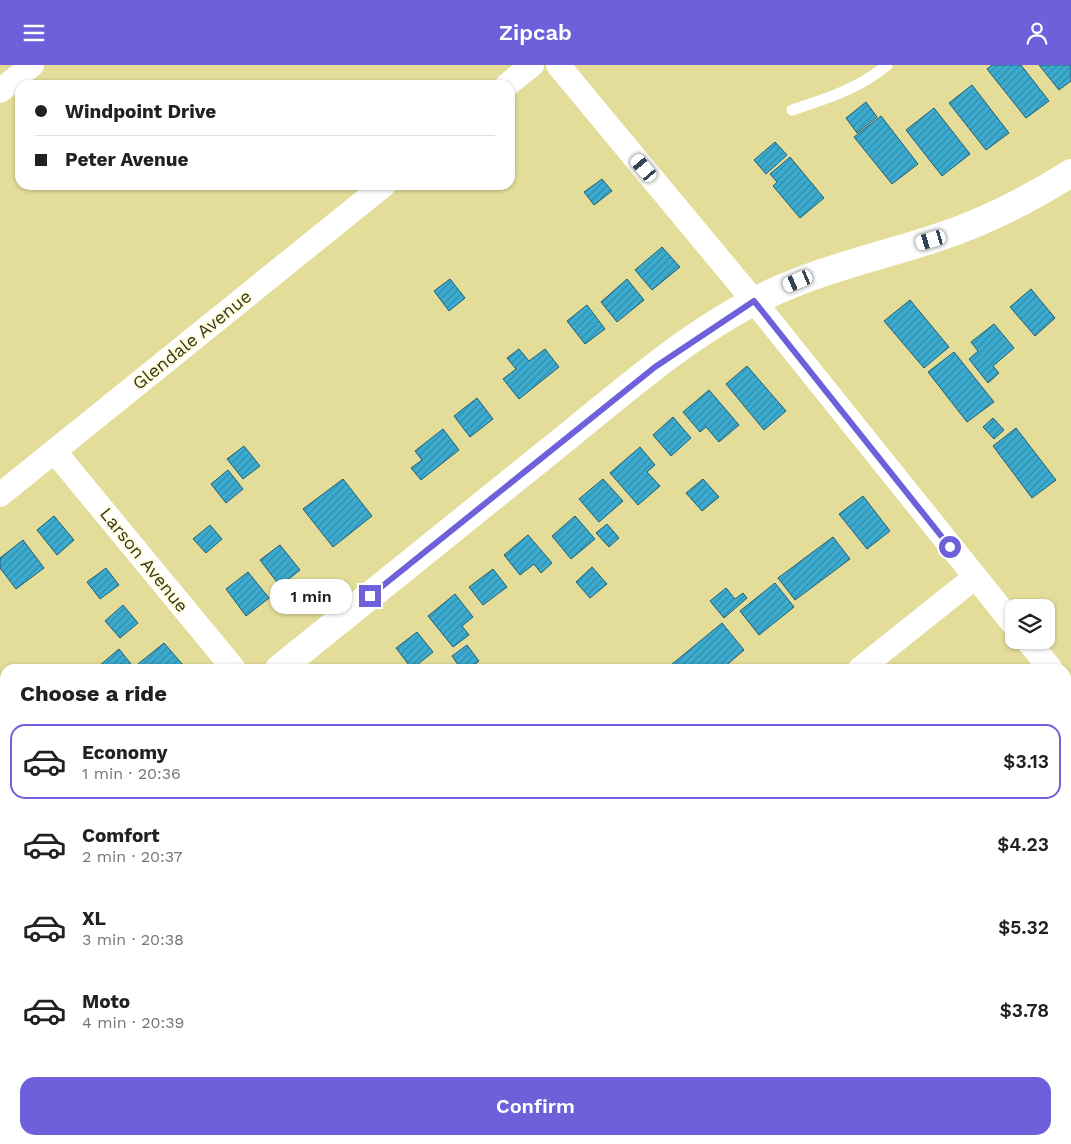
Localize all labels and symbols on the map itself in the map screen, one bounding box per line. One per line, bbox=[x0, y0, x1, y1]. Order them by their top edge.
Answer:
car bbox=[628, 152, 659, 184]
car bbox=[914, 229, 947, 251]
car bbox=[781, 268, 814, 294]
street label: Glendale Avenue bbox=[128, 285, 255, 394]
street label: Larson Avenue bbox=[96, 503, 193, 616]
route start bbox=[939, 536, 961, 558]
callout: 1 min bbox=[270, 579, 352, 613]
route end bbox=[359, 585, 381, 607]

